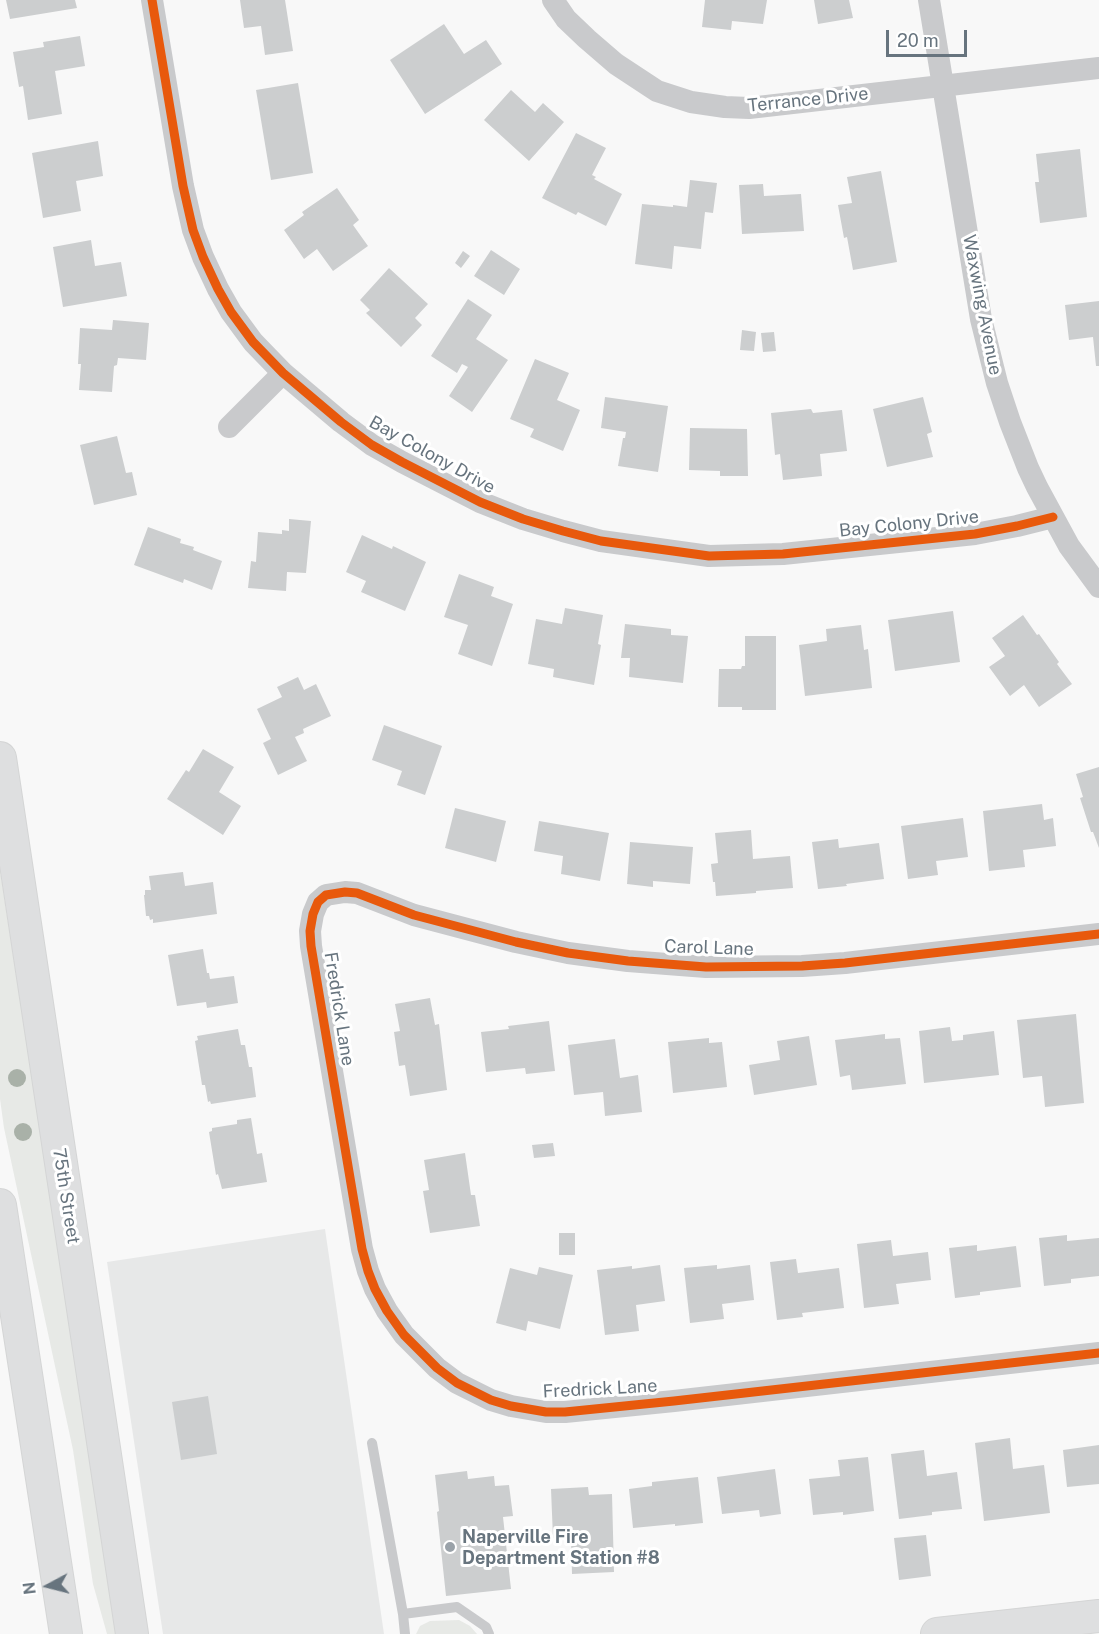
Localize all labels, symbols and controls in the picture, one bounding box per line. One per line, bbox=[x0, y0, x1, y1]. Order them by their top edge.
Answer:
scale bar bbox=[889, 18, 970, 56]
text: 20 m bbox=[897, 30, 939, 51]
street label: Terrance Drive bbox=[747, 83, 869, 117]
street label: Waxwing Avenue bbox=[958, 233, 1006, 377]
street label: Bay Colony Drive bbox=[365, 411, 499, 499]
street label: Bay Colony Drive bbox=[838, 506, 980, 542]
street label: Carol Lane bbox=[664, 936, 754, 960]
street label: Fredrick Lane bbox=[319, 951, 359, 1067]
street label: 75th Street bbox=[48, 1147, 84, 1245]
street label: Fredrick Lane bbox=[542, 1375, 658, 1403]
place label: Naperville Fire Department Station #8 bbox=[462, 1526, 660, 1568]
marker: Naperville Fire Department Station #8 bbox=[443, 1540, 457, 1554]
north arrow bbox=[18, 1556, 78, 1616]
text: N bbox=[19, 1581, 40, 1596]

